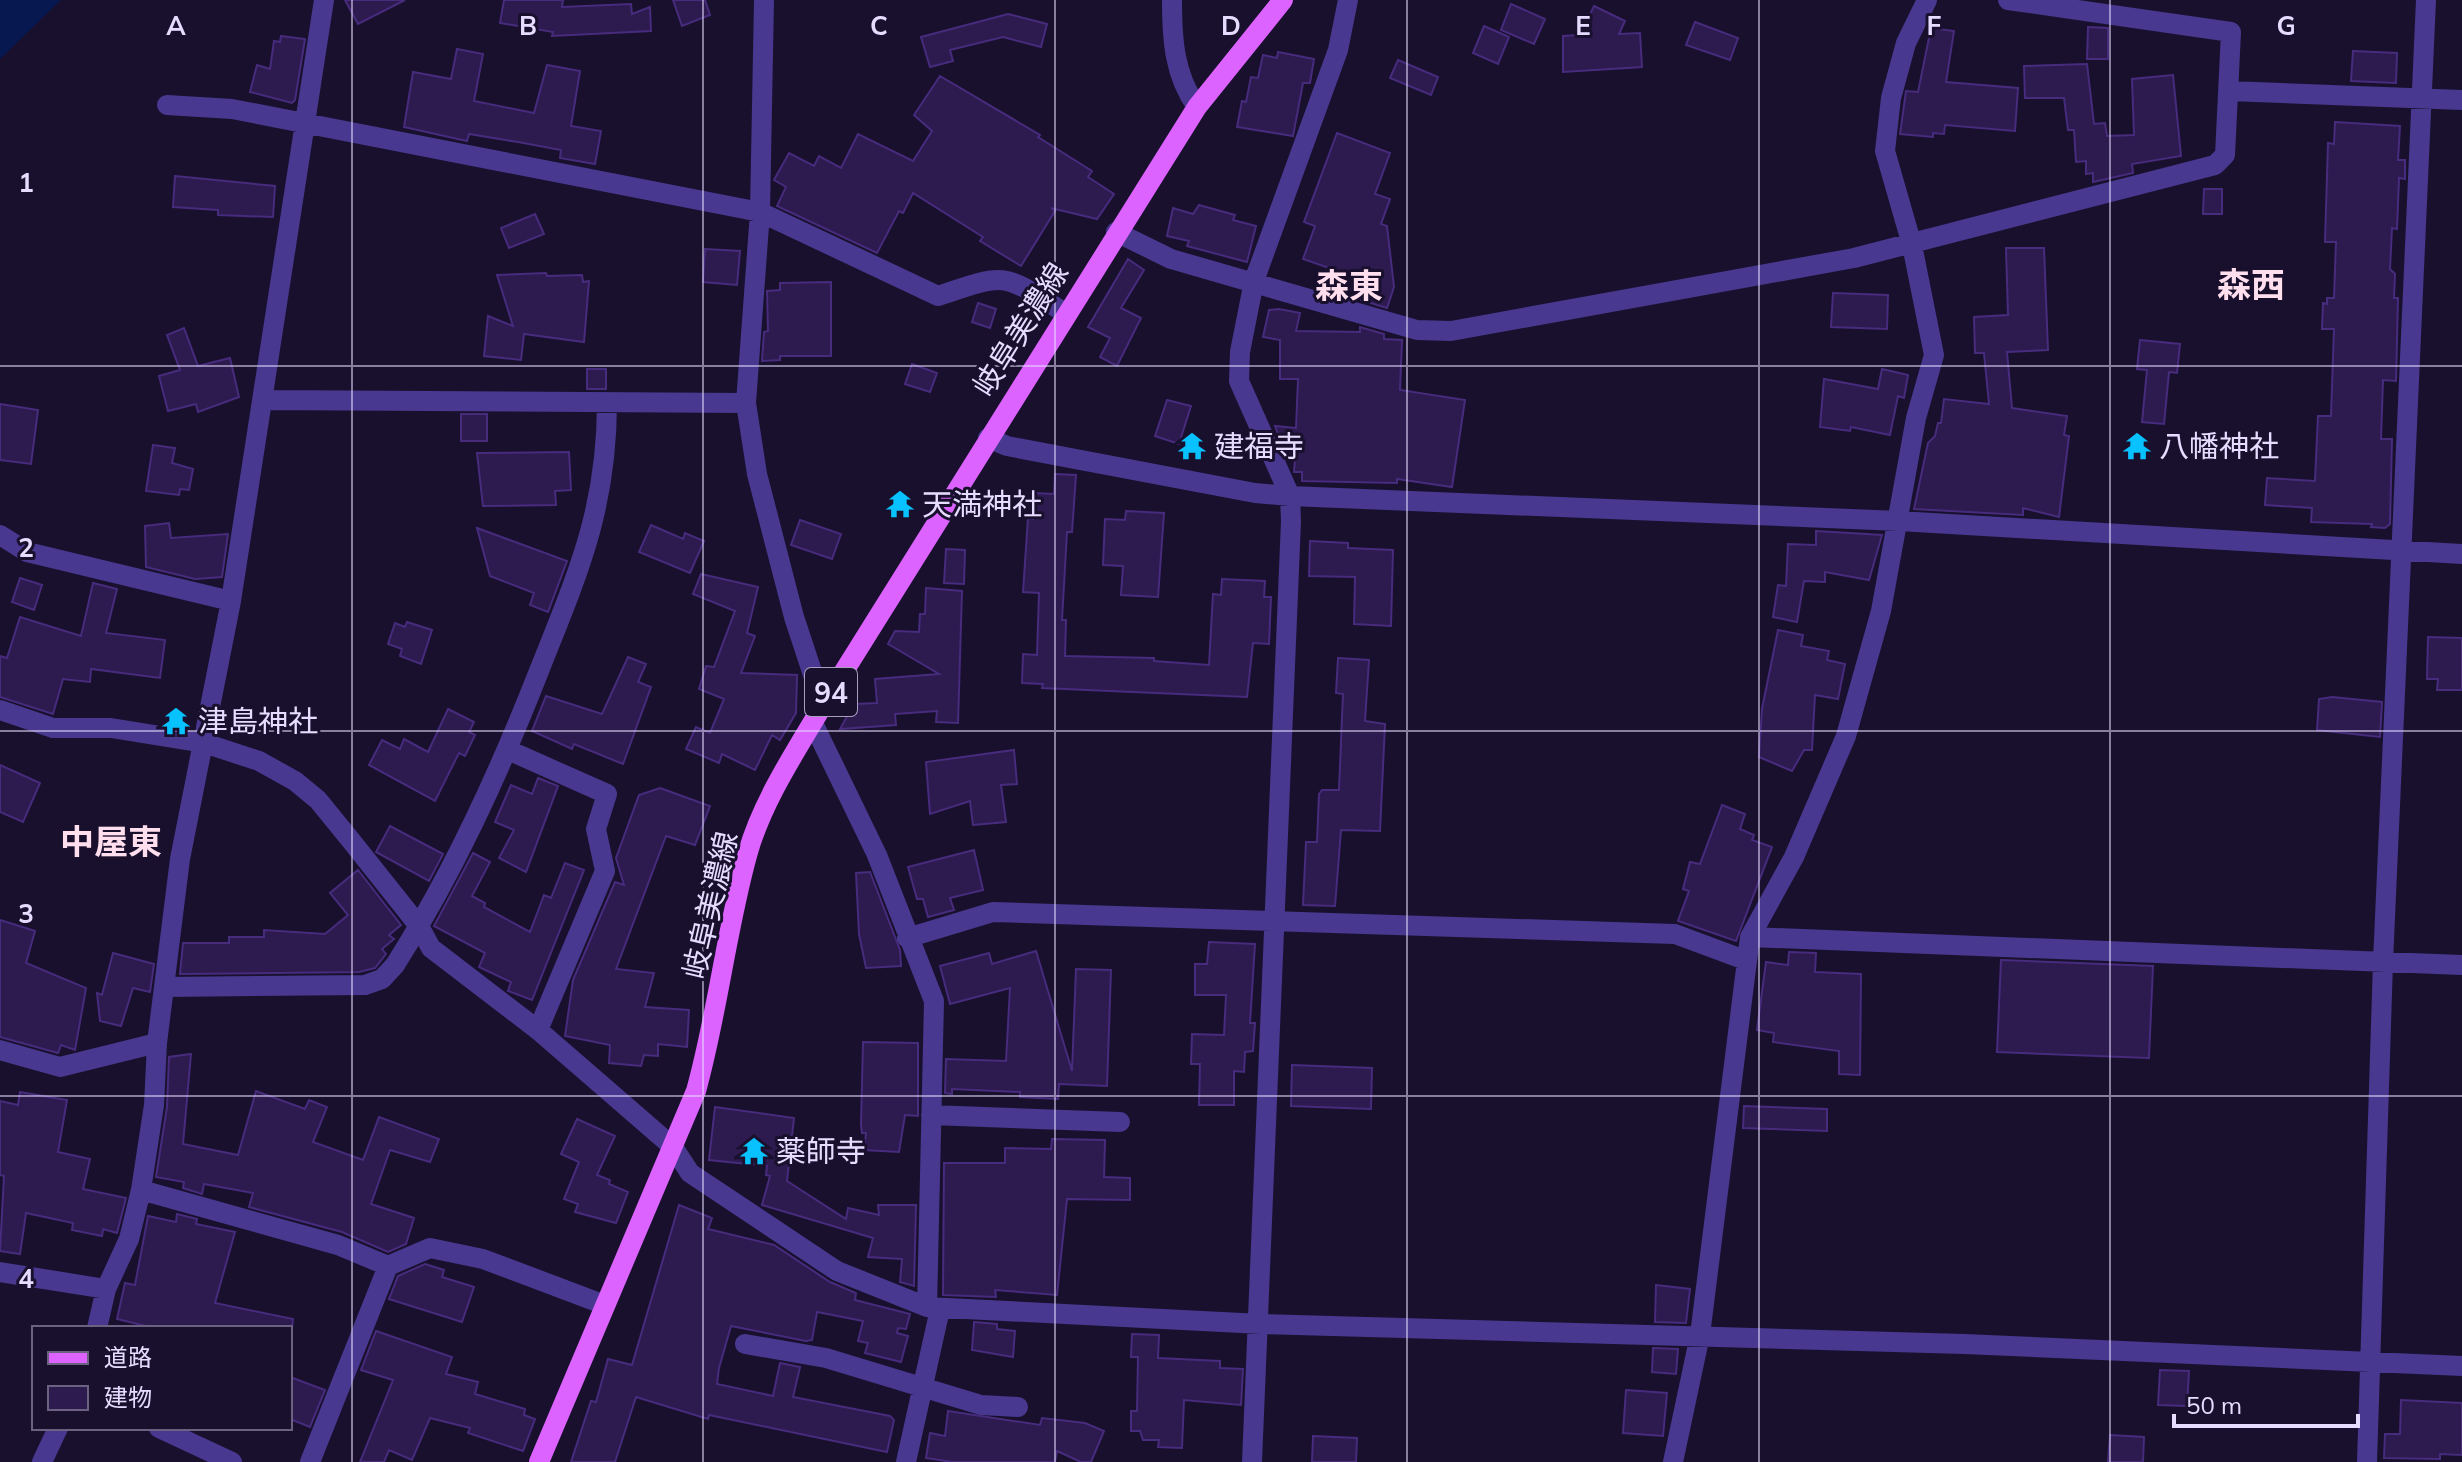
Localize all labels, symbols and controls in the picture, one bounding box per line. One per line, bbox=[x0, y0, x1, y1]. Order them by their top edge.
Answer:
text: A bbox=[166, 9, 186, 42]
text: B bbox=[519, 9, 537, 42]
text: C bbox=[870, 9, 888, 42]
text: D bbox=[1221, 9, 1241, 42]
text: E bbox=[1575, 9, 1591, 42]
text: F bbox=[1927, 9, 1942, 42]
text: G bbox=[2276, 9, 2296, 42]
text: 1 bbox=[18, 166, 34, 199]
street label: 岐阜美濃線 bbox=[964, 255, 1076, 403]
district label: 森西 bbox=[2217, 263, 2285, 306]
district label: 森東 bbox=[1315, 264, 1383, 307]
place label: 建福寺 bbox=[1214, 427, 1304, 465]
place label: 八幡神社 bbox=[2159, 427, 2279, 465]
temple icon: 建福寺 bbox=[1177, 431, 1207, 461]
temple icon: 八幡神社 bbox=[2122, 431, 2152, 461]
place label: 天満神社 bbox=[922, 485, 1042, 523]
temple icon: 天満神社 bbox=[885, 489, 915, 519]
text: 2 bbox=[18, 531, 34, 564]
road number: 94 bbox=[805, 668, 857, 716]
place label: 津島神社 bbox=[198, 702, 318, 740]
temple icon: 津島神社 bbox=[161, 706, 191, 736]
district label: 中屋東 bbox=[60, 820, 162, 863]
street label: 岐阜美濃線 bbox=[675, 828, 745, 982]
text: 3 bbox=[18, 897, 34, 930]
place label: 薬師寺 bbox=[776, 1132, 866, 1170]
temple icon: 薬師寺 bbox=[739, 1136, 769, 1166]
text: 4 bbox=[18, 1262, 34, 1295]
legend bbox=[32, 1326, 292, 1430]
text: 道路 bbox=[104, 1342, 152, 1372]
scale bar bbox=[2174, 1378, 2358, 1428]
text: 建物 bbox=[104, 1382, 152, 1412]
text: 50 m bbox=[2186, 1390, 2242, 1420]

